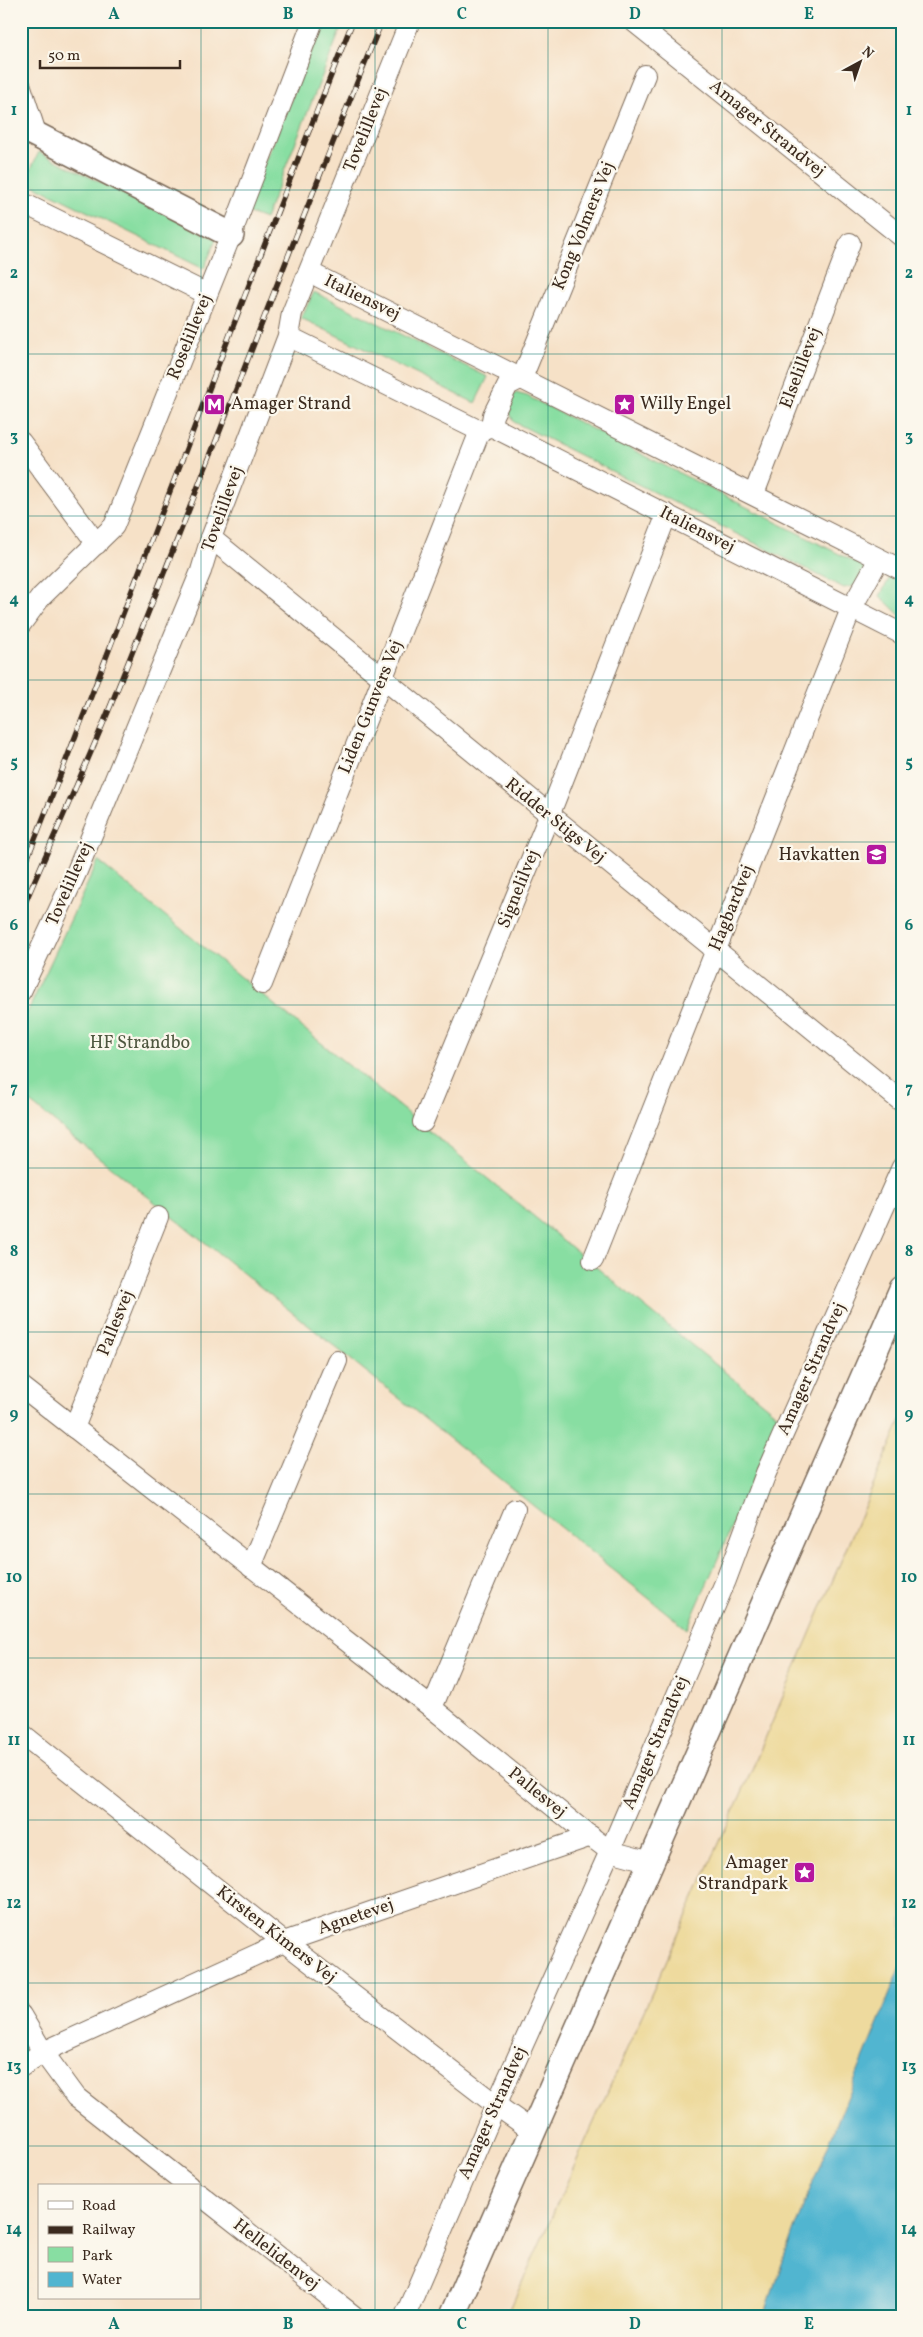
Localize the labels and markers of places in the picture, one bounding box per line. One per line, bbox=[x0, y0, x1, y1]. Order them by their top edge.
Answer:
metro station icon: Amager Strand bbox=[203, 392, 227, 416]
place label: Amager Strand bbox=[231, 392, 351, 417]
place icon: Willy Engel bbox=[612, 392, 636, 416]
place label: Willy Engel bbox=[640, 392, 731, 417]
place label: Havkatten bbox=[778, 843, 860, 868]
school or university icon: Havkatten bbox=[864, 843, 888, 867]
place label: Amager Strandpark bbox=[698, 1851, 788, 1897]
place icon: Amager Strandpark bbox=[792, 1861, 816, 1885]

